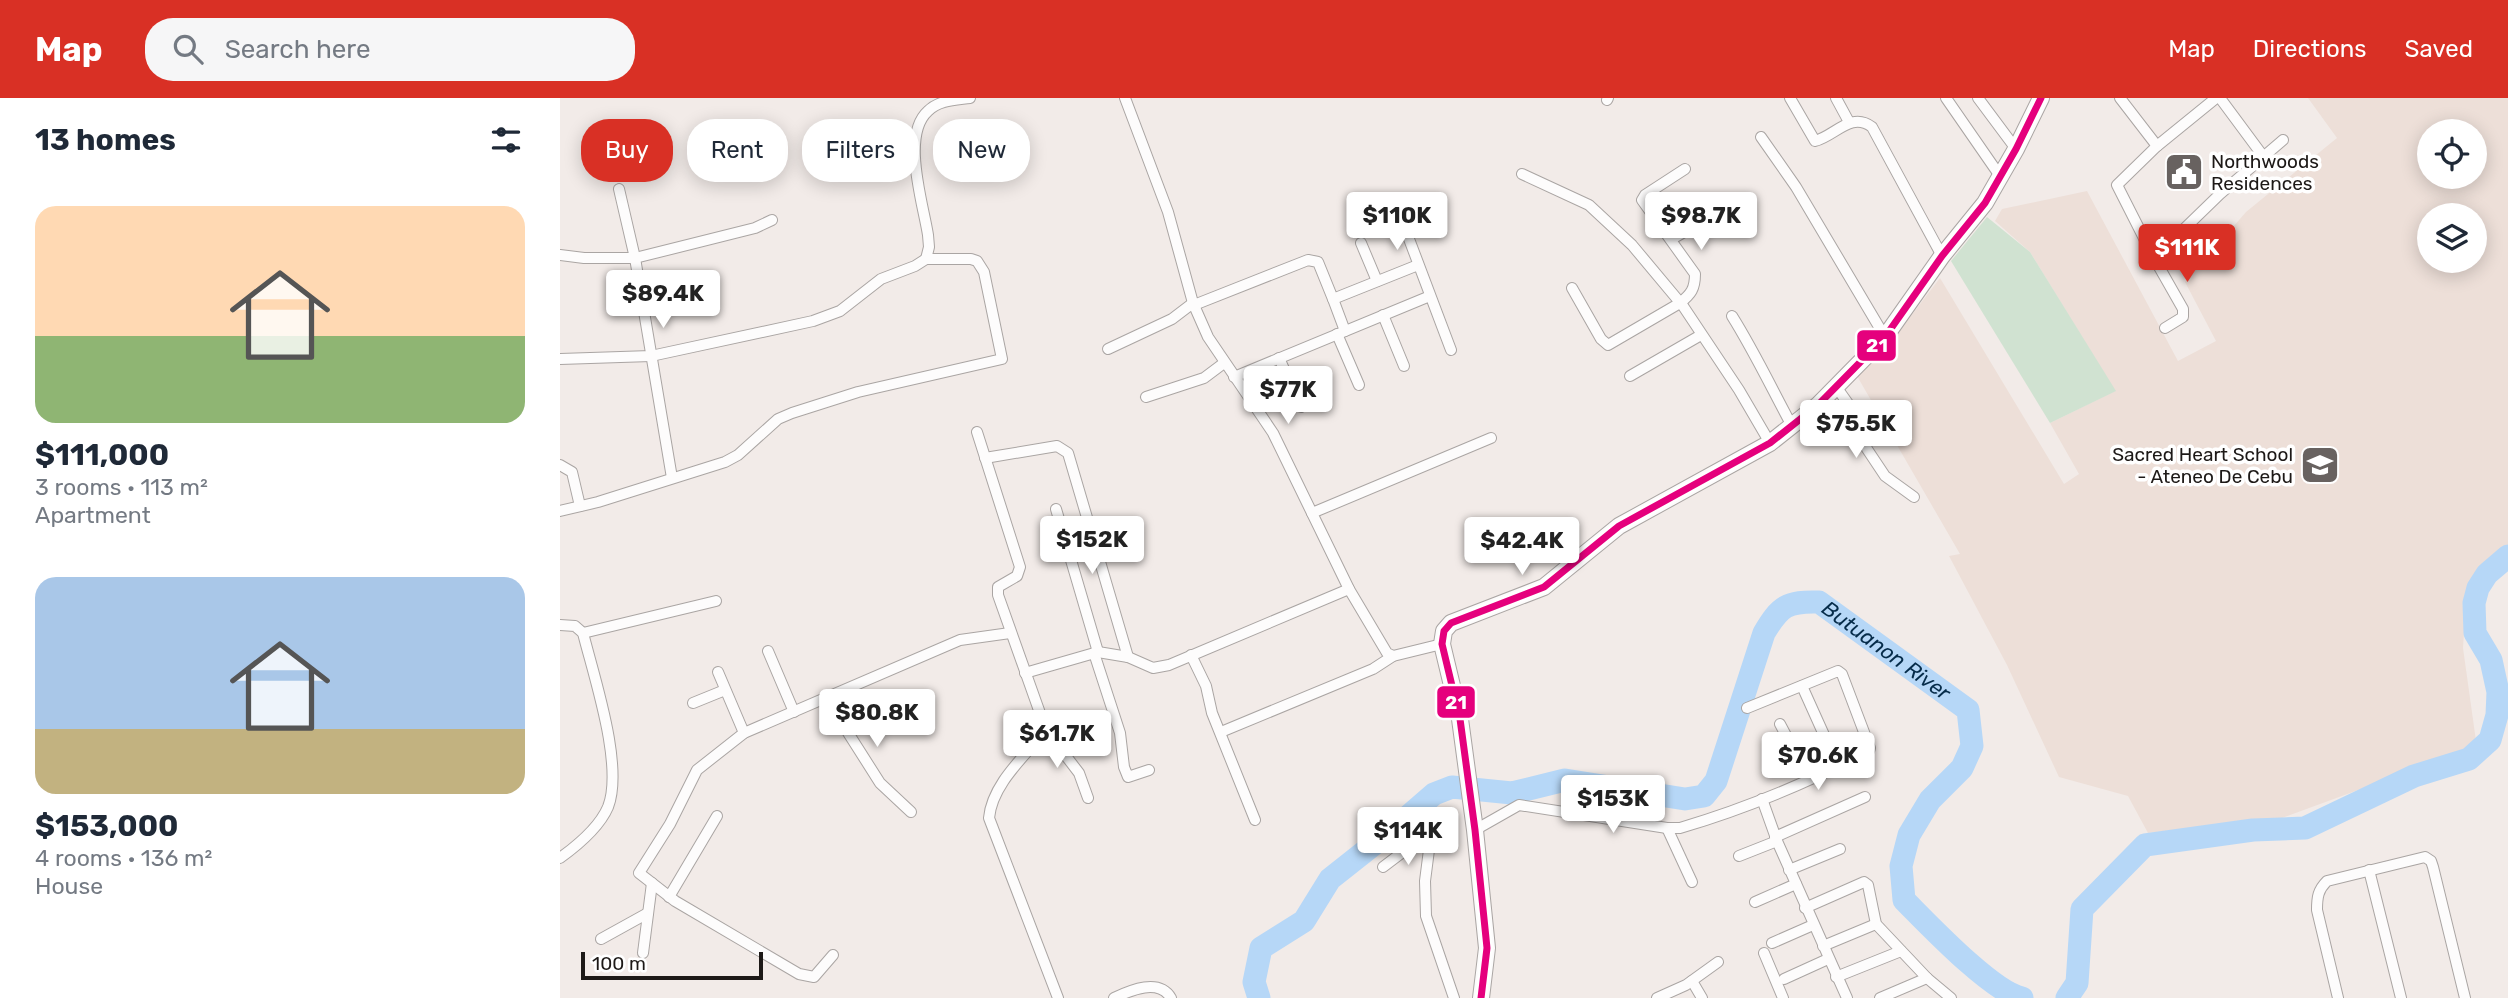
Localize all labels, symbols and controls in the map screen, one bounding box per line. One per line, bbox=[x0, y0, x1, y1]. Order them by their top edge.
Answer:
search box bbox=[145, 18, 635, 81]
text: Map bbox=[35, 30, 103, 69]
icon: search bbox=[169, 30, 207, 68]
text: Search here bbox=[225, 34, 370, 65]
text: Map bbox=[2168, 35, 2215, 63]
text: Directions bbox=[2253, 35, 2366, 63]
text: Saved bbox=[2404, 35, 2473, 63]
chip: Buy bbox=[581, 119, 673, 182]
chip: Rent bbox=[687, 119, 788, 182]
chip: Filters bbox=[802, 119, 919, 182]
chip: New bbox=[933, 119, 1030, 182]
map controls bbox=[2417, 119, 2487, 273]
button: locate bbox=[2417, 119, 2487, 189]
icon: filters bbox=[487, 121, 525, 159]
text: 13 homes bbox=[35, 122, 176, 158]
place label: Northwoods Residences bbox=[2211, 150, 2319, 195]
public building icon: Northwoods Residences bbox=[2163, 151, 2205, 193]
pin: $110K bbox=[1348, 192, 1446, 252]
pin: $98.7K bbox=[1644, 192, 1758, 252]
text: $110K bbox=[1362, 201, 1432, 229]
text: $98.7K bbox=[1661, 201, 1741, 229]
button: layers bbox=[2417, 203, 2487, 273]
pin: $111K bbox=[2138, 225, 2236, 284]
text: $111K bbox=[2155, 233, 2219, 261]
icon: home bbox=[217, 252, 343, 378]
pin: $89.4K bbox=[606, 271, 720, 330]
text: $89.4K bbox=[622, 279, 704, 307]
line badge: 21 bbox=[1856, 329, 1897, 362]
text: 21 bbox=[1866, 334, 1888, 357]
pin: $77K bbox=[1247, 366, 1329, 426]
text: $77K bbox=[1260, 375, 1316, 403]
pin: $75.5K bbox=[1799, 400, 1913, 460]
text: $75.5K bbox=[1816, 409, 1896, 437]
text: $111,000 bbox=[35, 437, 169, 473]
place label: Sacred Heart School - Ateneo De Cebu bbox=[2112, 443, 2293, 488]
school or university icon: Sacred Heart School - Ateneo De Cebu bbox=[2299, 444, 2341, 486]
text: 3 rooms · 113 m² bbox=[35, 473, 208, 501]
text: Apartment bbox=[35, 501, 151, 529]
pin: $152K bbox=[1043, 517, 1141, 576]
pin: $42.4K bbox=[1465, 518, 1579, 577]
text: $152K bbox=[1056, 525, 1128, 553]
text: $42.4K bbox=[1480, 526, 1564, 554]
water label: Butuanon River bbox=[1817, 595, 1956, 706]
icon: home bbox=[217, 623, 343, 749]
line badge: 21 bbox=[1436, 685, 1476, 719]
pin: $80.8K bbox=[820, 690, 934, 749]
text: 21 bbox=[1445, 691, 1467, 714]
text: $80.8K bbox=[835, 698, 919, 726]
pin: $61.7K bbox=[1000, 710, 1114, 770]
text: $61.7K bbox=[1019, 719, 1095, 747]
pin: $70.6K bbox=[1761, 732, 1875, 792]
text: $70.6K bbox=[1778, 741, 1858, 769]
pin: $153K bbox=[1564, 776, 1662, 835]
text: $153K bbox=[1577, 784, 1649, 812]
text: $153,000 bbox=[35, 808, 178, 844]
pin: $114K bbox=[1359, 808, 1457, 867]
text: $114K bbox=[1373, 816, 1443, 844]
text: 4 rooms · 136 m² bbox=[35, 844, 212, 872]
text: House bbox=[35, 872, 103, 900]
scale bar bbox=[581, 949, 763, 981]
text: 100 m bbox=[592, 952, 646, 975]

